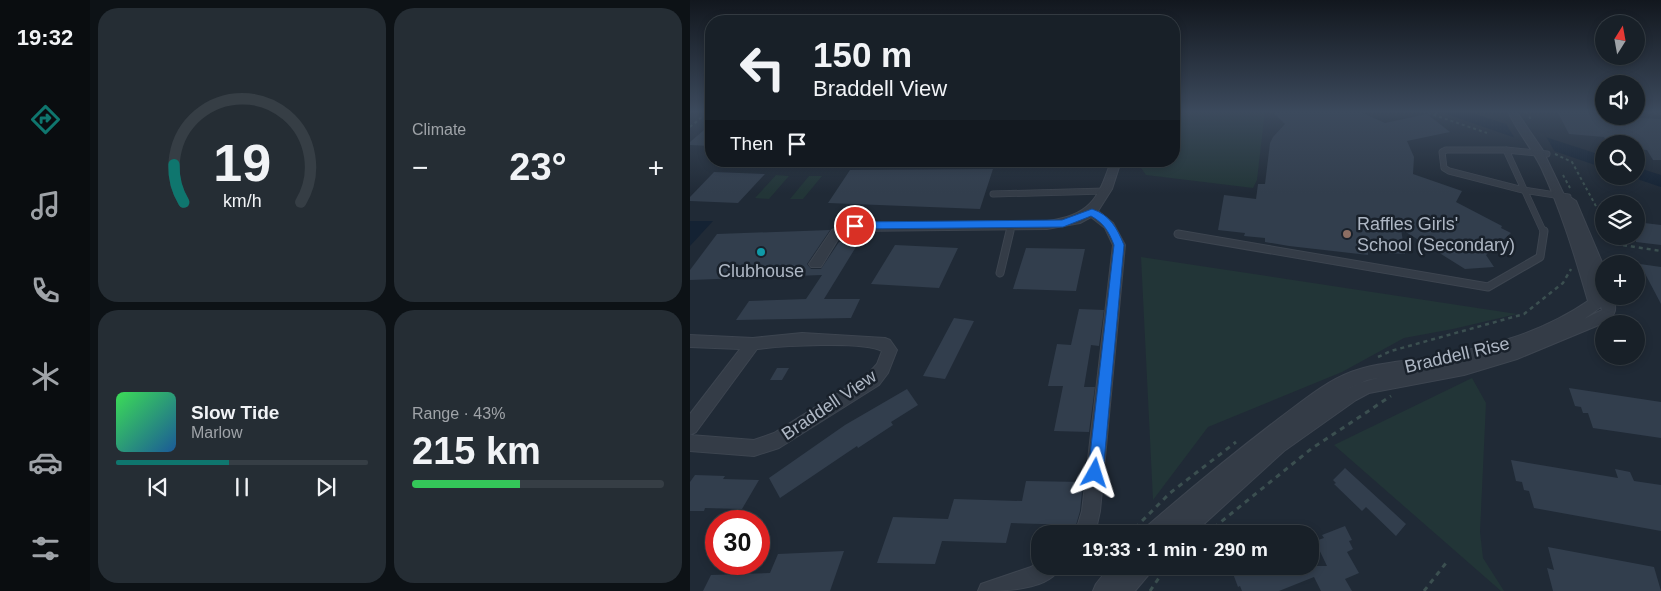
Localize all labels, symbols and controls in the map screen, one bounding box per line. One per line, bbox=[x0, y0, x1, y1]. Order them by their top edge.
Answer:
north arrow bbox=[1595, 15, 1645, 65]
map controls bbox=[1595, 15, 1645, 365]
text: 19:32 bbox=[17, 25, 73, 50]
icon: left bbox=[730, 35, 795, 100]
text: 150 m bbox=[813, 35, 912, 74]
button: sound bbox=[1595, 75, 1645, 125]
text: Braddell View bbox=[813, 76, 947, 101]
icon: directions bbox=[28, 102, 63, 137]
text: Climate bbox=[412, 121, 466, 138]
icon: arrive bbox=[783, 130, 811, 158]
text: Then bbox=[730, 133, 773, 154]
text: 19 bbox=[213, 134, 271, 192]
button: search bbox=[1595, 135, 1645, 185]
text: 23° bbox=[509, 146, 567, 188]
text: − bbox=[412, 152, 428, 183]
text: + bbox=[648, 152, 664, 183]
icon: music bbox=[28, 188, 63, 223]
text: km/h bbox=[223, 191, 261, 211]
button: layers bbox=[1595, 195, 1645, 245]
pin bbox=[834, 205, 876, 247]
icon: arrive bbox=[841, 212, 869, 240]
place label: Raffles Girls' School (Secondary) bbox=[1357, 214, 1515, 255]
marker: Raffles Girls' School (Secondary) bbox=[1341, 228, 1353, 240]
marker: Clubhouse bbox=[755, 246, 767, 258]
button: + bbox=[1595, 255, 1645, 305]
place label: Clubhouse bbox=[718, 261, 804, 281]
icon: phone bbox=[28, 273, 63, 308]
button: − bbox=[1595, 315, 1645, 365]
street label: Braddell Rise bbox=[1403, 333, 1511, 377]
icon: climate bbox=[28, 359, 63, 394]
street label: Braddell View bbox=[778, 365, 881, 444]
text: Slow Tide bbox=[191, 402, 279, 423]
text: Range · 43% bbox=[412, 405, 505, 422]
text: Marlow bbox=[191, 424, 243, 441]
text: 215 km bbox=[412, 430, 541, 472]
icon: car bbox=[28, 445, 63, 480]
position arrow bbox=[1068, 446, 1120, 498]
icon: previous bbox=[144, 473, 172, 501]
icon: pause bbox=[228, 473, 256, 501]
icon: next bbox=[312, 473, 340, 501]
speed limit sign: 30 bbox=[705, 510, 770, 575]
icon: filters bbox=[28, 531, 63, 566]
text: 19:33 · 1 min · 290 m bbox=[1082, 539, 1268, 560]

